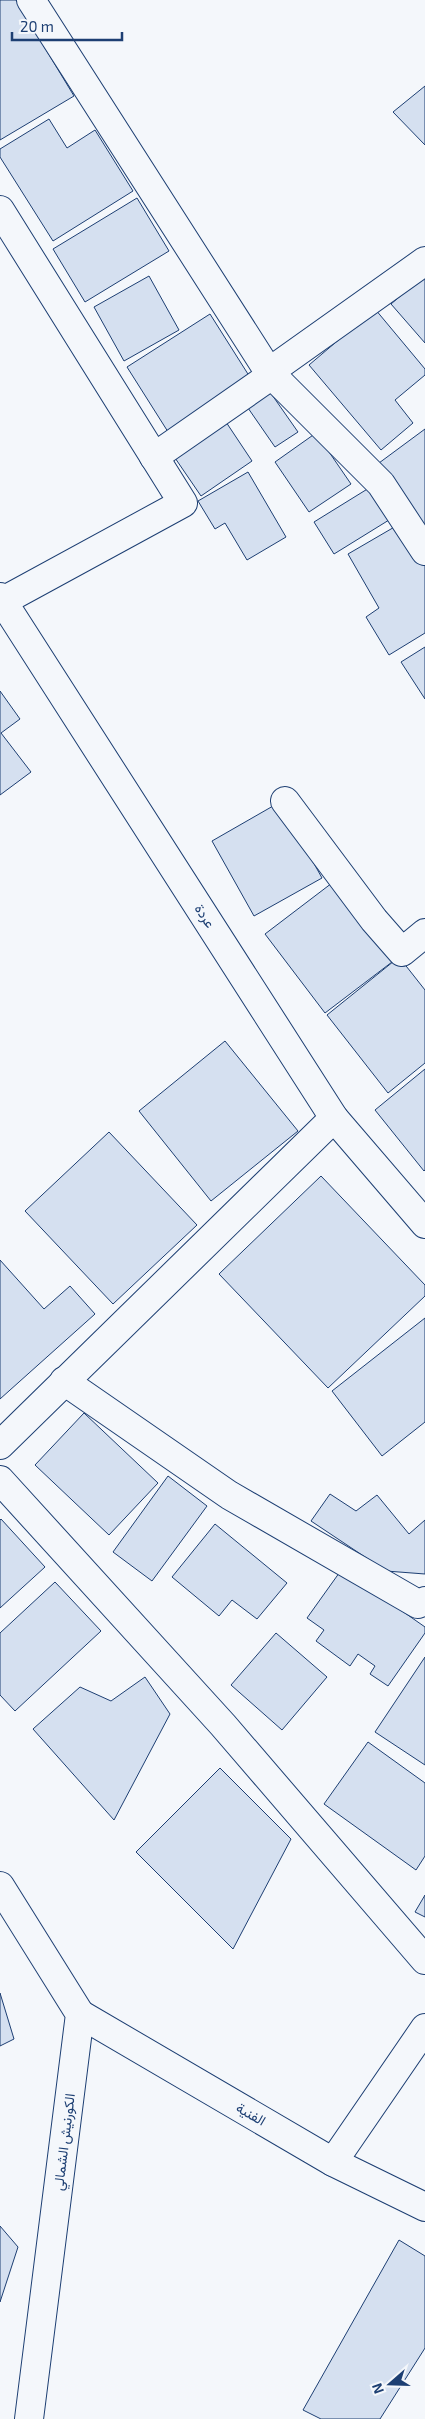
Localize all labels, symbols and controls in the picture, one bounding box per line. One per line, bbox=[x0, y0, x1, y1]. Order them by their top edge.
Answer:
scale bar bbox=[12, 10, 122, 42]
text: 20 m bbox=[20, 17, 54, 35]
street label: عردة bbox=[191, 901, 219, 931]
street label: الكورنيش الشمالي bbox=[49, 2092, 82, 2192]
street label: الفنية bbox=[233, 2098, 269, 2129]
north arrow bbox=[365, 2359, 415, 2409]
text: N bbox=[368, 2381, 387, 2396]

